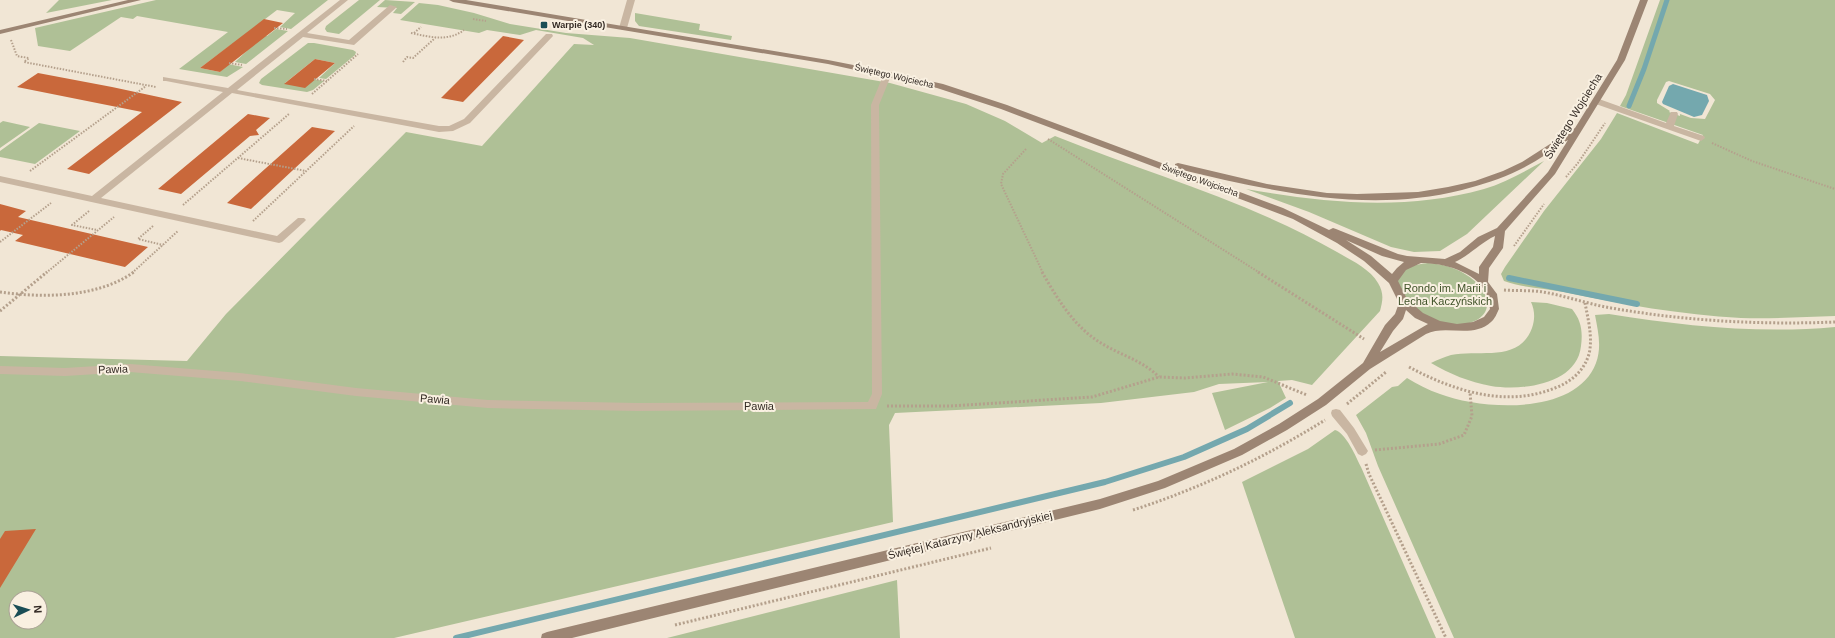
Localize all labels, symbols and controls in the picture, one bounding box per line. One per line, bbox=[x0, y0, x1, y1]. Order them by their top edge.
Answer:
marker: Warpie (340) bbox=[539, 20, 549, 30]
place label: Warpie (340) bbox=[552, 20, 605, 30]
street label: Świętego Wojciecha bbox=[853, 61, 935, 90]
street label: Świętego Wojciecha bbox=[1542, 70, 1605, 161]
street label: Świętego Wojciecha bbox=[1160, 161, 1240, 199]
park label: Rondo im. Marii i Lecha Kaczyńskich bbox=[1398, 282, 1492, 307]
street label: Pawia bbox=[98, 362, 129, 376]
street label: Pawia bbox=[420, 392, 451, 406]
street label: Pawia bbox=[744, 400, 775, 412]
street label: Świętej Katarzyny Aleksandryjskiej bbox=[887, 509, 1053, 561]
north arrow bbox=[8, 590, 48, 630]
text: N bbox=[32, 605, 44, 614]

